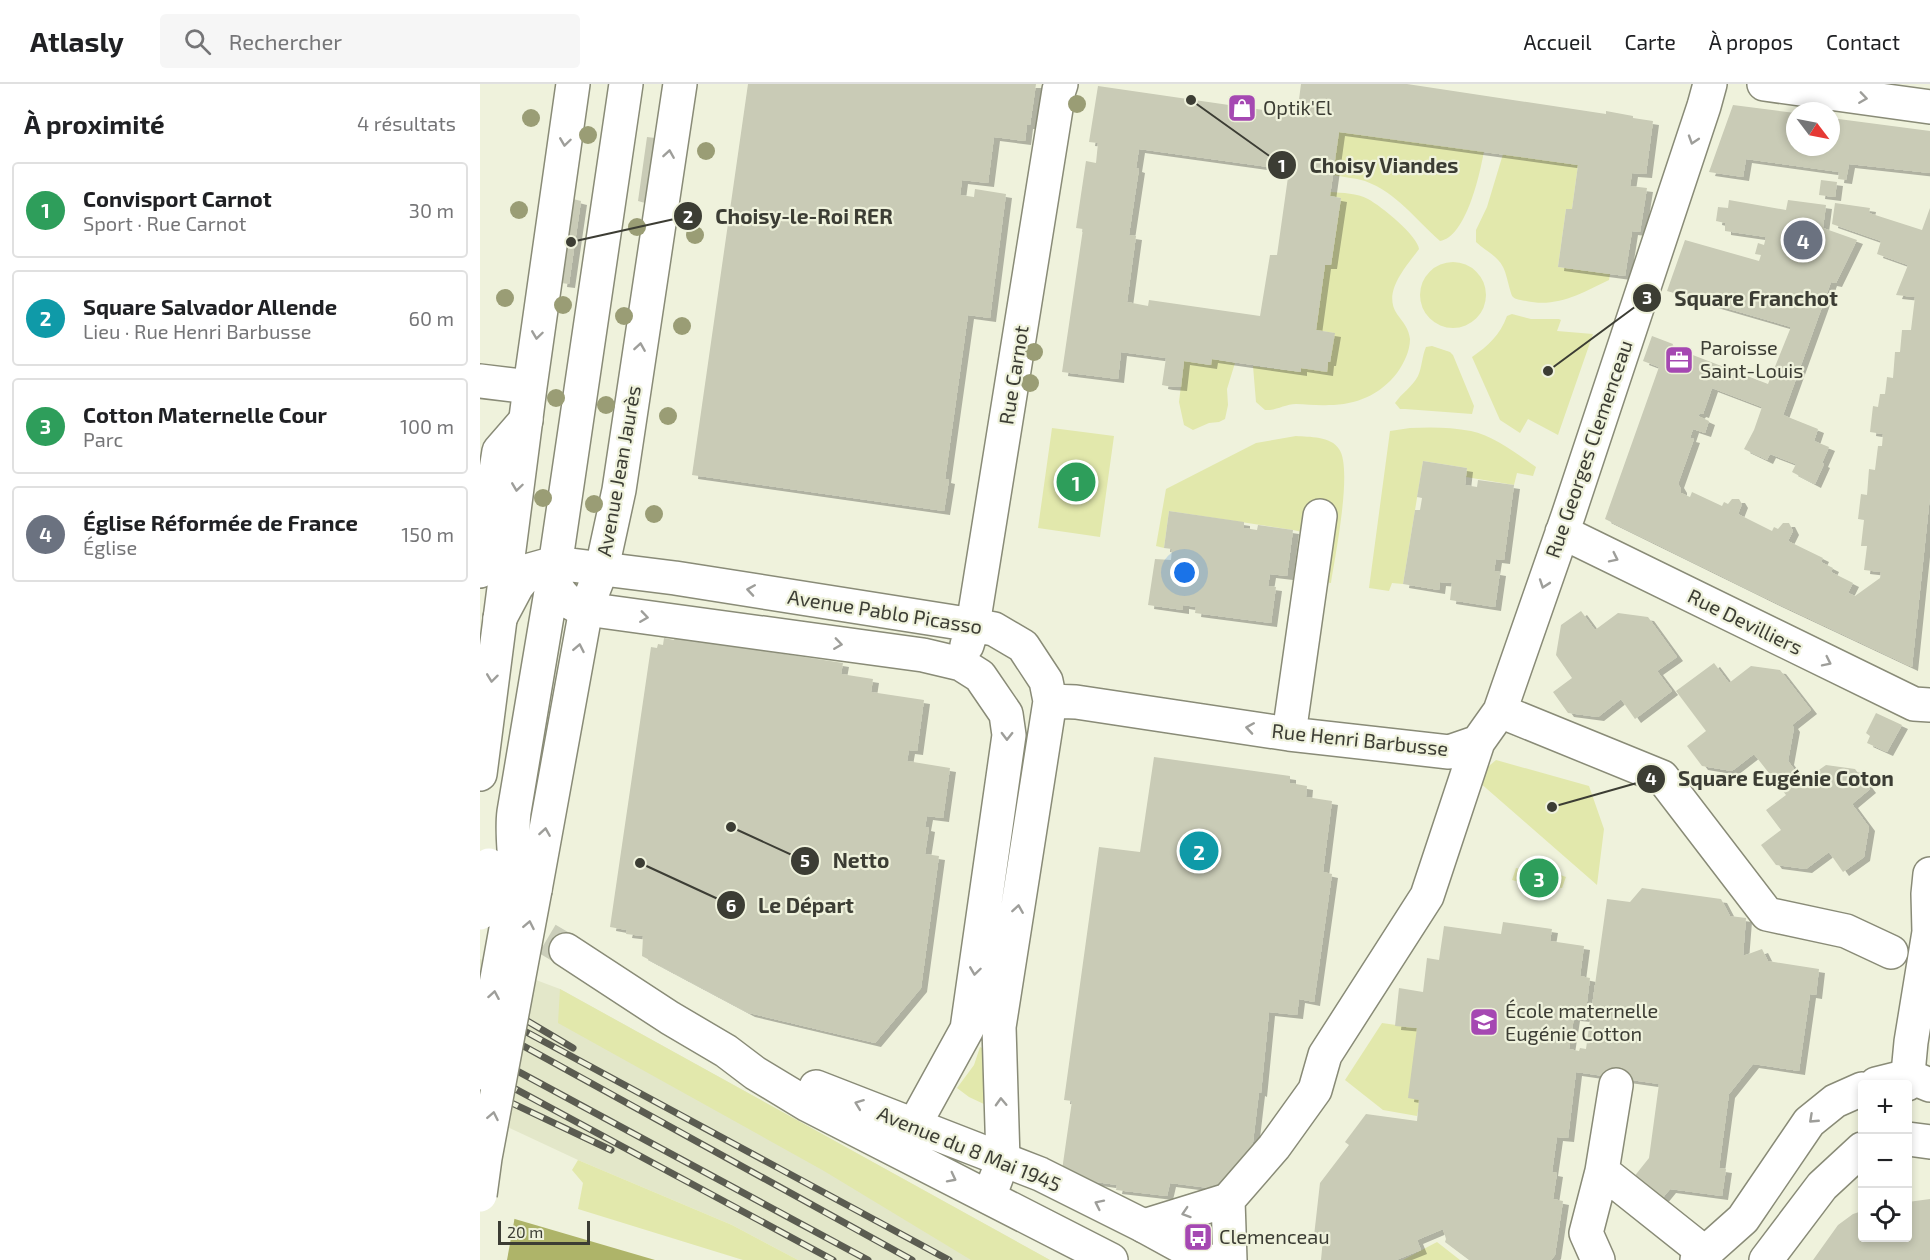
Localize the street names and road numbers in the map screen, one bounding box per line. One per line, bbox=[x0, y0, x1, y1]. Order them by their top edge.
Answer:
street label: Rue Carnot bbox=[993, 323, 1033, 426]
street label: Rue Georges Clemenceau bbox=[1539, 337, 1637, 561]
street label: Avenue Jean Jaurès bbox=[591, 383, 645, 558]
street label: Rue Devilliers bbox=[1684, 583, 1807, 659]
street label: Avenue Pablo Picasso bbox=[786, 584, 984, 638]
street label: Rue Henri Barbusse bbox=[1271, 718, 1450, 760]
street label: Avenue du 8 Mai 1945 bbox=[874, 1100, 1065, 1196]

